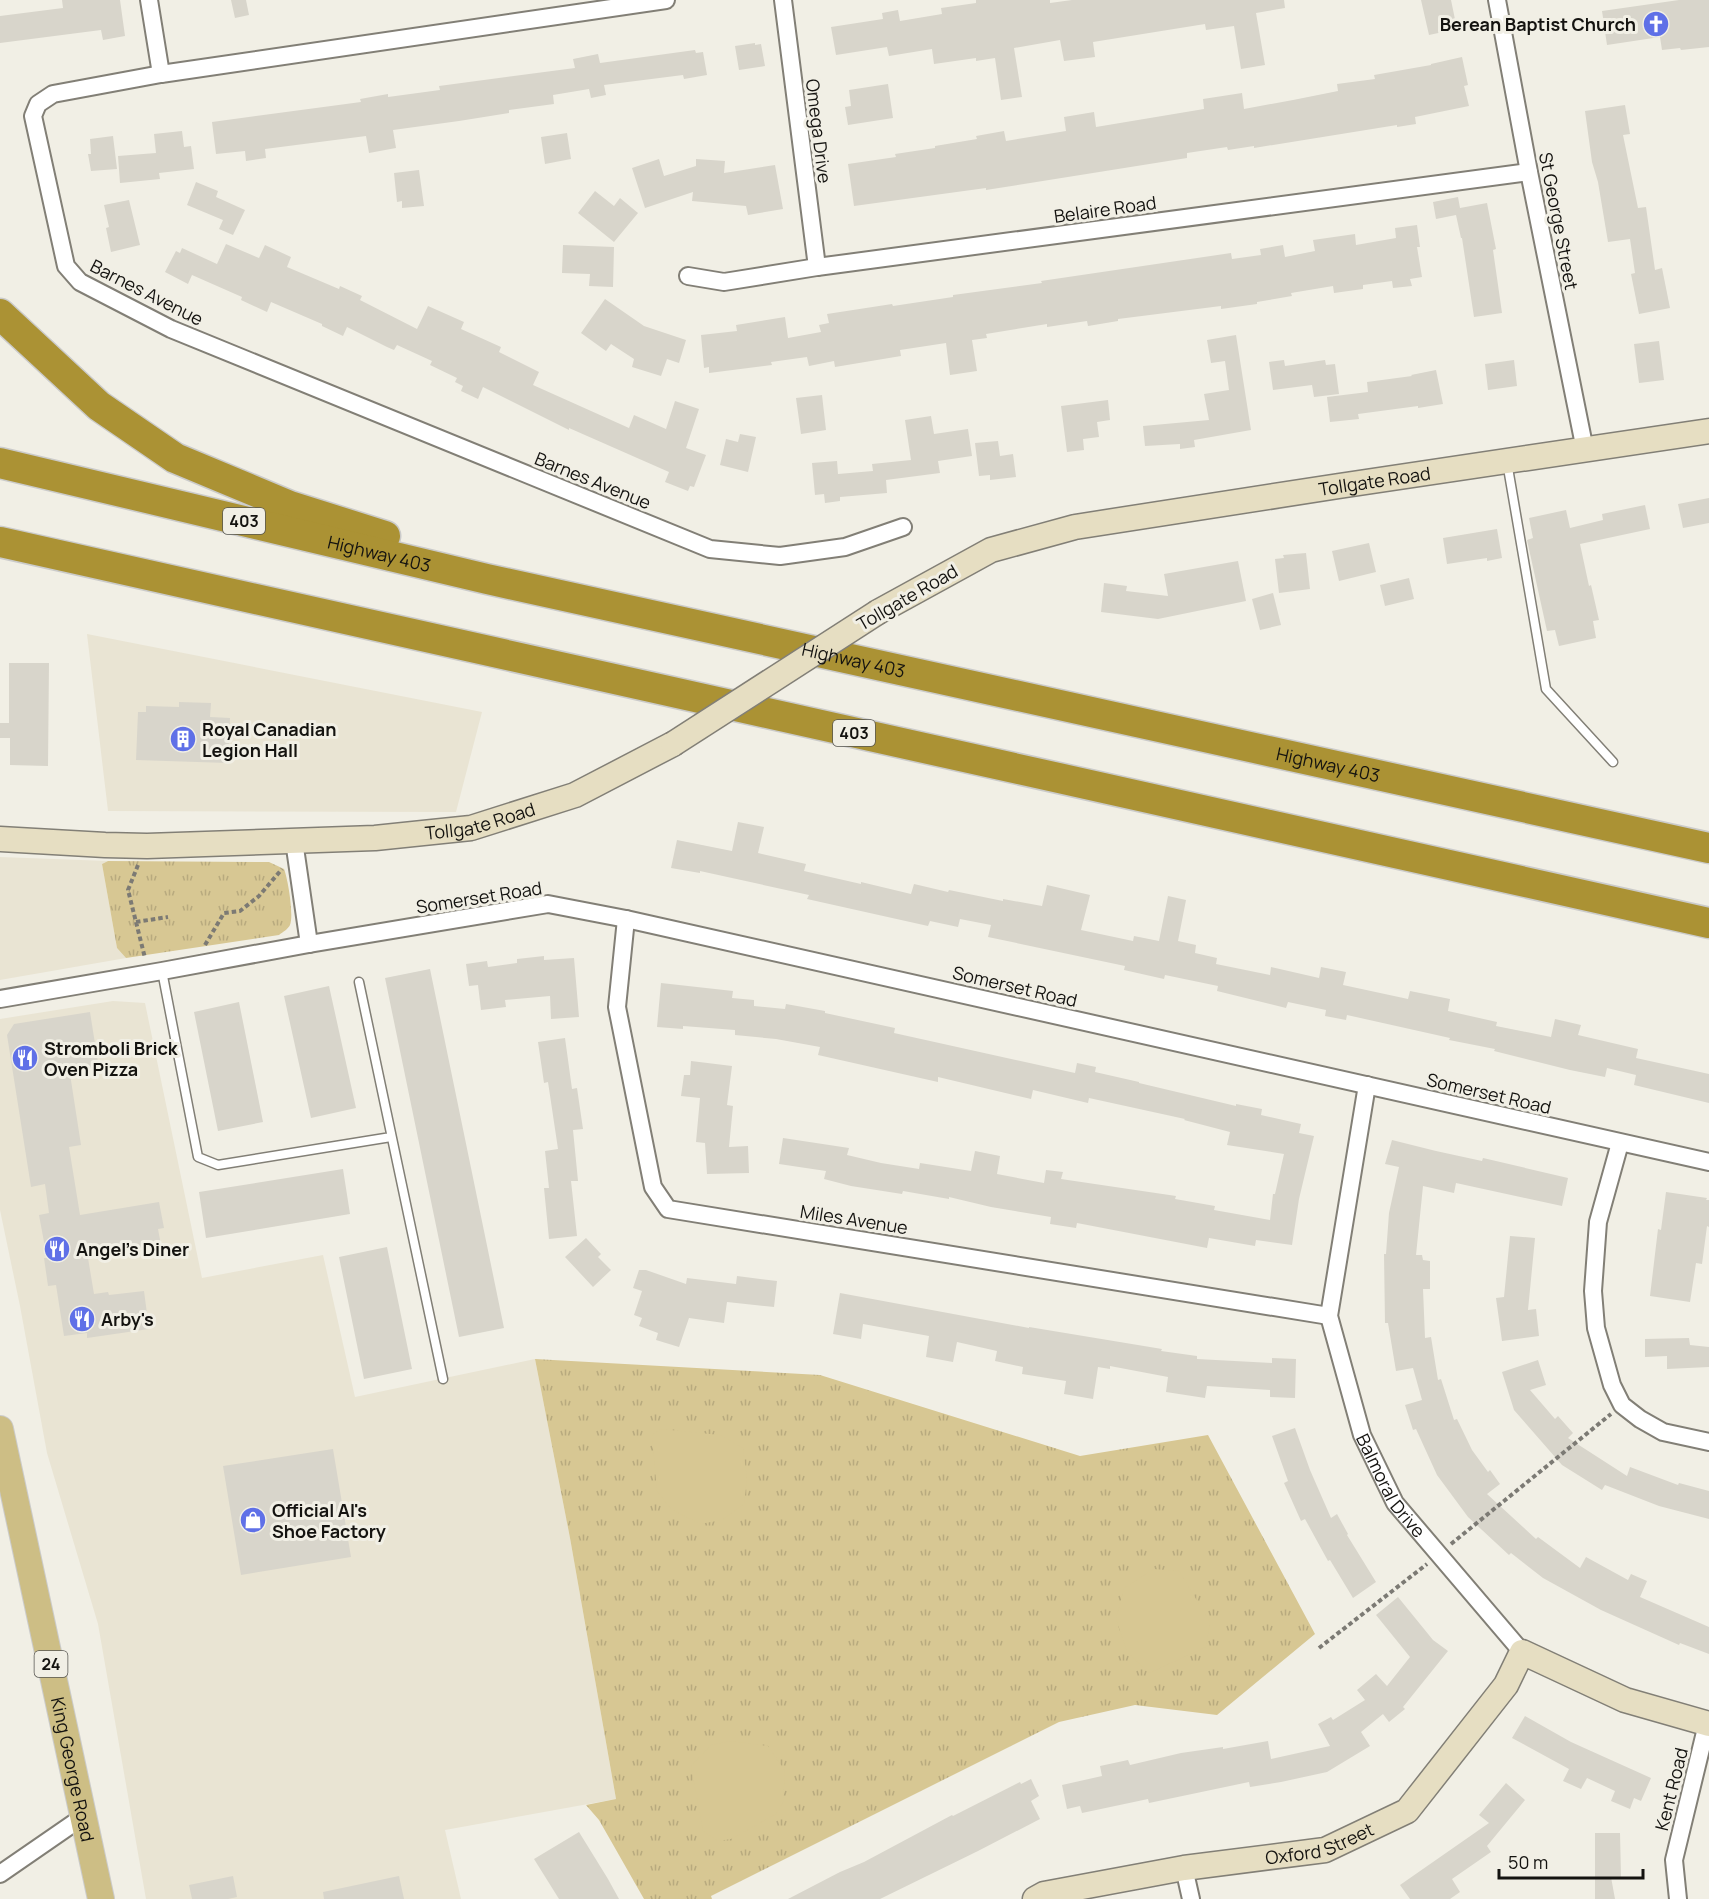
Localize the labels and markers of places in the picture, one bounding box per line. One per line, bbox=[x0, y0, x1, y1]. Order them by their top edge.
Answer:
church icon: Berean Baptist Church bbox=[1641, 9, 1671, 39]
place label: Berean Baptist Church bbox=[1440, 12, 1636, 36]
place label: Royal Canadian Legion Hall bbox=[202, 717, 336, 762]
building icon: Royal Canadian Legion Hall bbox=[168, 724, 198, 754]
place label: Stromboli Brick Oven Pizza bbox=[44, 1036, 179, 1081]
restaurant icon: Stromboli Brick Oven Pizza bbox=[10, 1043, 40, 1073]
restaurant icon: Angel's Diner bbox=[42, 1234, 72, 1264]
place label: Angel's Diner bbox=[76, 1237, 189, 1261]
restaurant icon: Arby's bbox=[67, 1304, 97, 1334]
place label: Arby's bbox=[101, 1307, 154, 1331]
place label: Official Al's Shoe Factory bbox=[272, 1498, 386, 1543]
shop icon: Official Al's Shoe Factory bbox=[238, 1505, 268, 1535]

